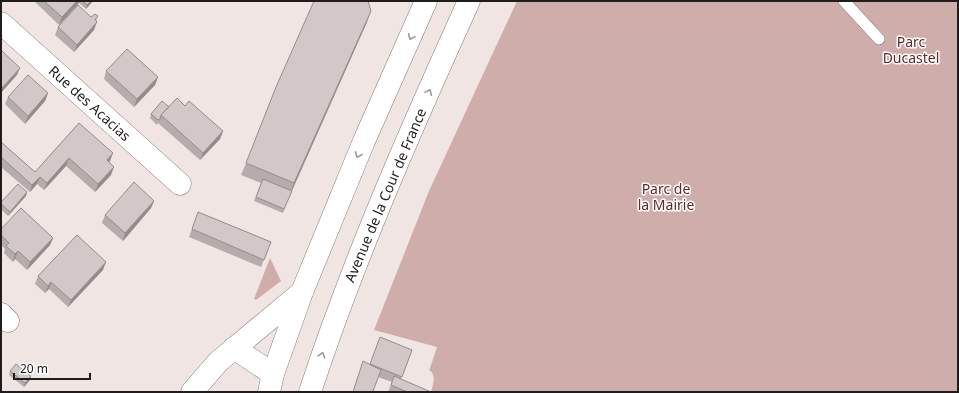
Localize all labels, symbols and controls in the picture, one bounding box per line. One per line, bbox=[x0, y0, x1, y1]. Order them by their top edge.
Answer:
park label: Parc Ducastel bbox=[883, 32, 939, 67]
one-way arrow bbox=[407, 33, 415, 40]
street label: Rue des Acacias bbox=[45, 61, 135, 145]
one-way arrow bbox=[424, 89, 432, 96]
street label: Avenue de la Cour de France bbox=[340, 105, 430, 285]
one-way arrow bbox=[355, 151, 363, 159]
park label: Parc de la Mairie bbox=[638, 179, 694, 214]
one-way arrow bbox=[317, 352, 326, 359]
scale bar bbox=[14, 355, 90, 381]
text: 20 m bbox=[20, 360, 48, 377]

